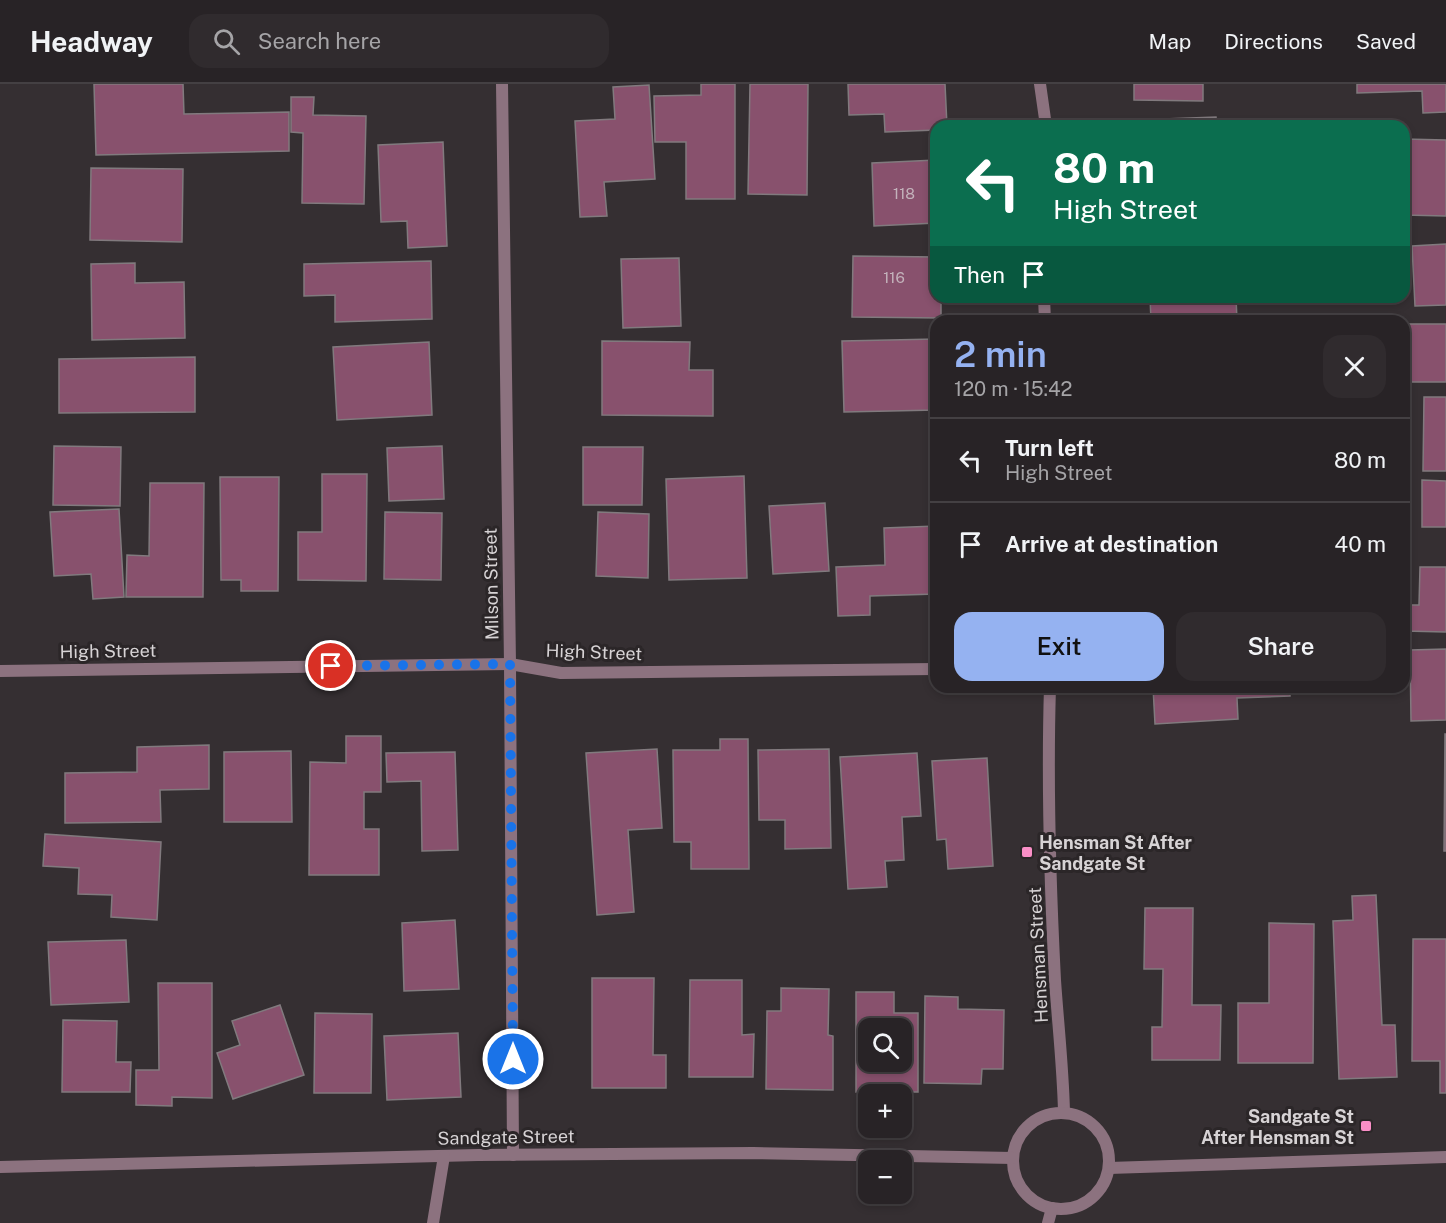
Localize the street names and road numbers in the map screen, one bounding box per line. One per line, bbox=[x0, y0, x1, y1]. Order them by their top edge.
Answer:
street label: Milson Street bbox=[480, 528, 502, 640]
street label: High Street bbox=[59, 640, 157, 662]
street label: High Street bbox=[545, 640, 643, 664]
street label: Hensman Street bbox=[1024, 886, 1052, 1024]
street label: Sandgate Street bbox=[437, 1125, 575, 1149]

